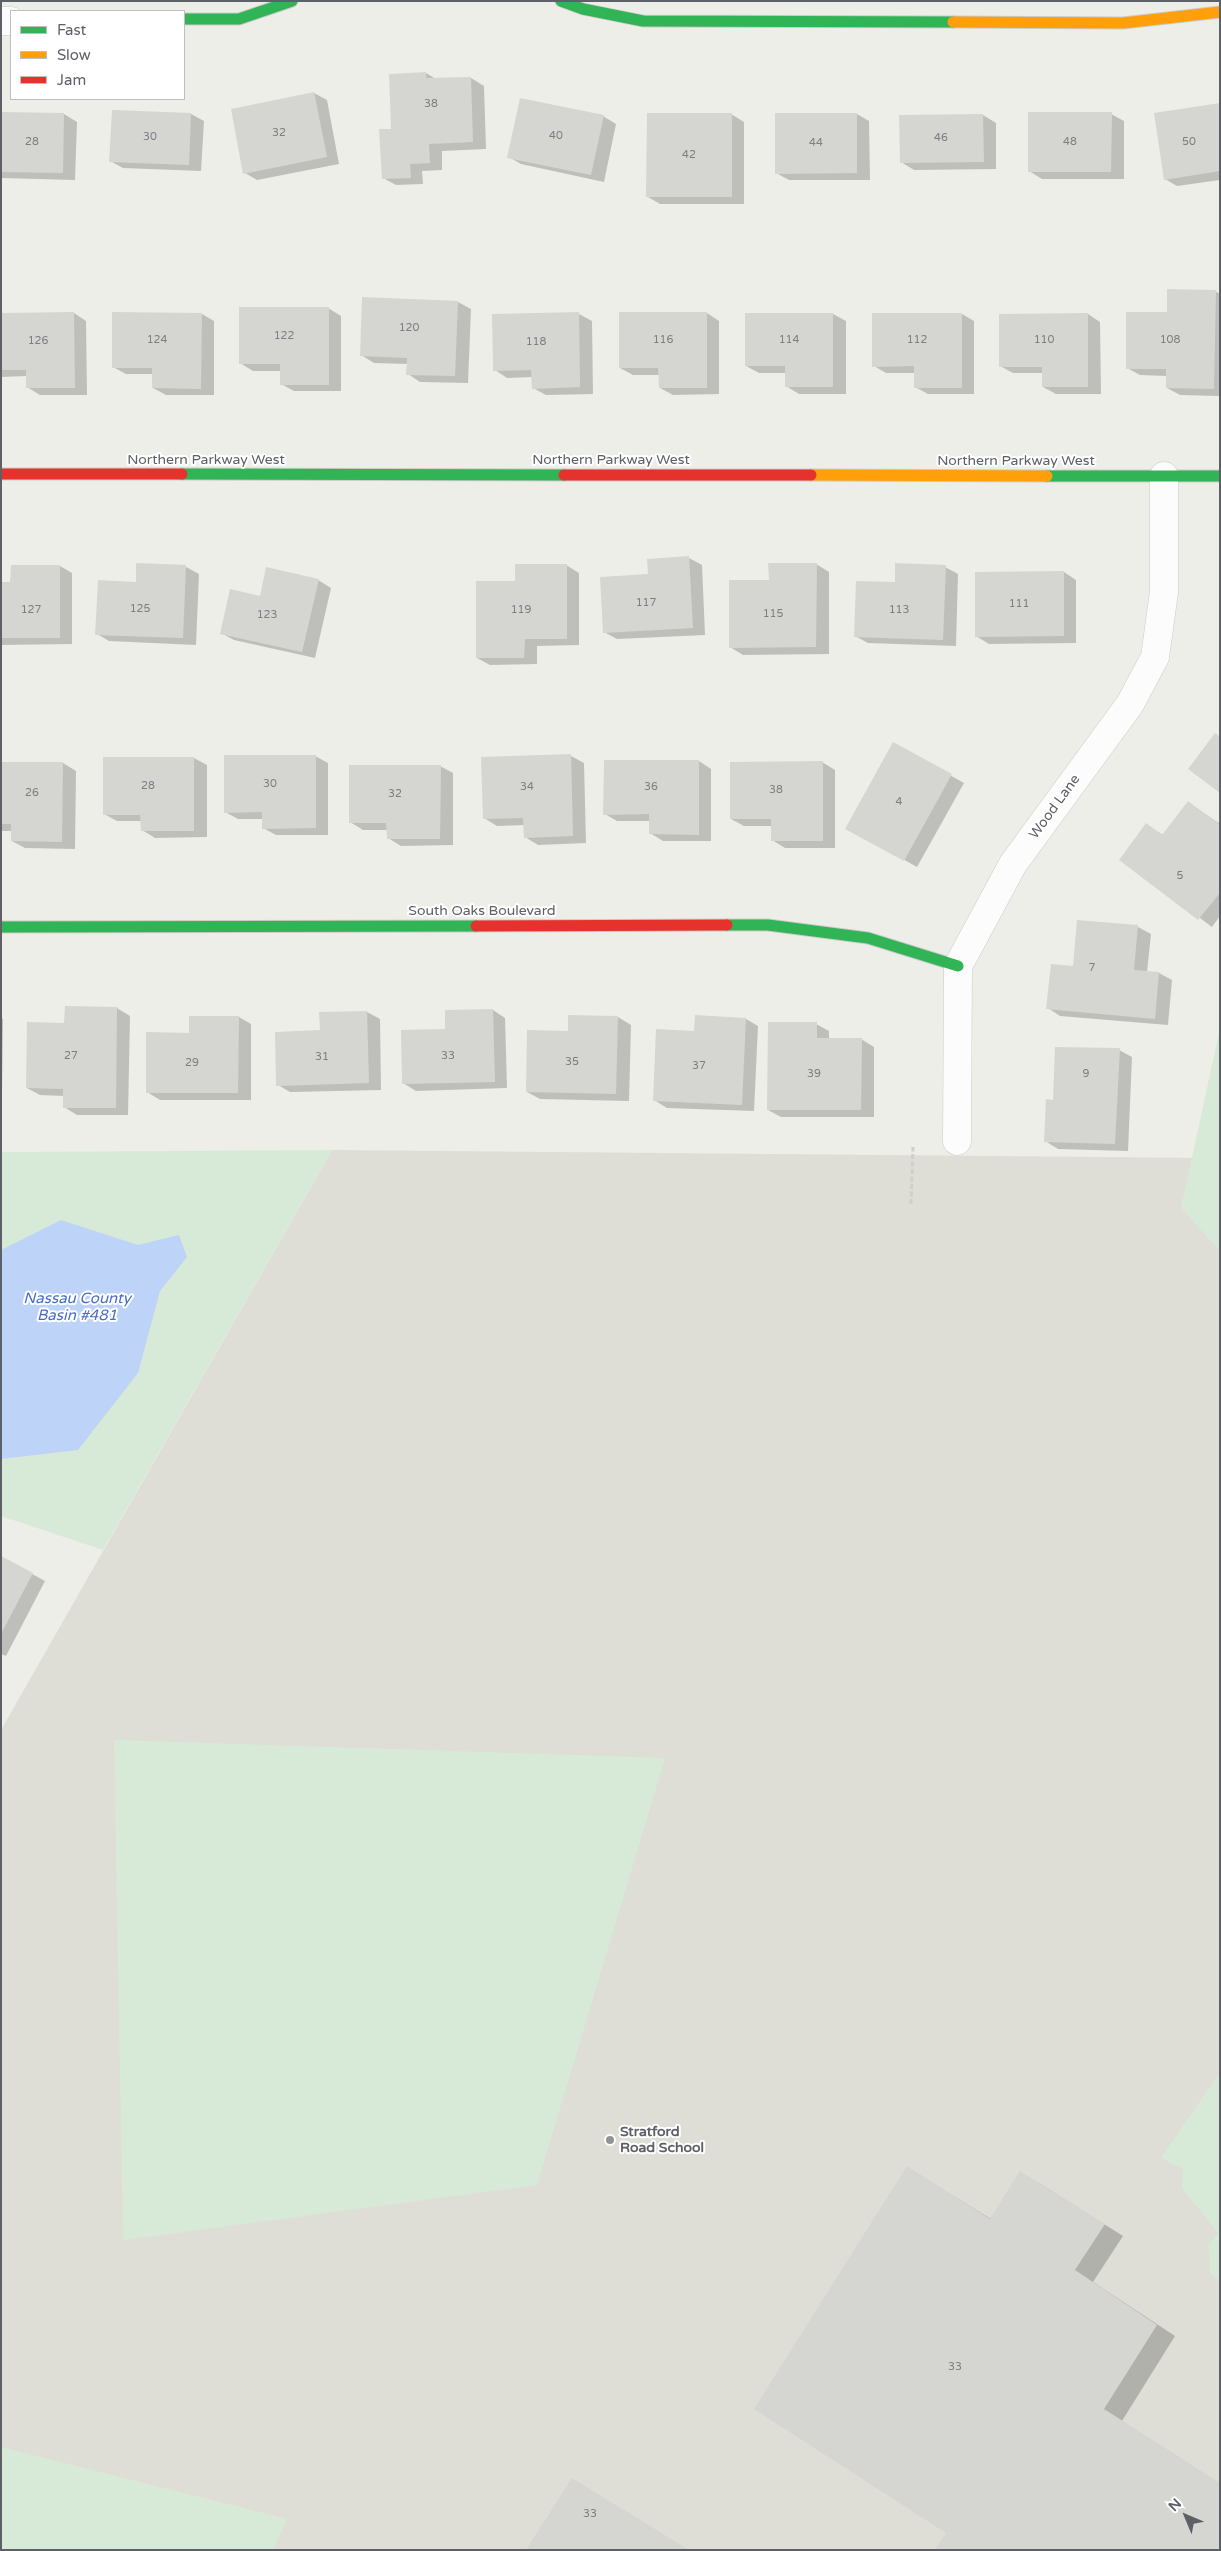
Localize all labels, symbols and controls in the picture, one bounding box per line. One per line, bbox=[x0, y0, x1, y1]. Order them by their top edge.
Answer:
legend bbox=[10, 10, 185, 100]
text: Fast bbox=[57, 21, 86, 39]
text: Slow bbox=[57, 46, 91, 64]
text: Jam bbox=[57, 71, 86, 89]
house number: 38 bbox=[424, 97, 438, 111]
house number: 32 bbox=[272, 126, 286, 140]
house number: 40 bbox=[549, 129, 563, 143]
house number: 30 bbox=[143, 130, 157, 144]
house number: 46 bbox=[934, 131, 948, 145]
house number: 28 bbox=[25, 135, 39, 149]
house number: 48 bbox=[1063, 135, 1077, 149]
house number: 50 bbox=[1182, 135, 1196, 149]
house number: 44 bbox=[809, 136, 823, 150]
house number: 42 bbox=[682, 148, 696, 162]
house number: 120 bbox=[399, 321, 419, 335]
house number: 122 bbox=[274, 329, 294, 343]
house number: 124 bbox=[147, 333, 167, 347]
house number: 116 bbox=[653, 333, 673, 347]
house number: 114 bbox=[779, 333, 799, 347]
house number: 112 bbox=[907, 333, 927, 347]
house number: 110 bbox=[1034, 333, 1054, 347]
house number: 108 bbox=[1160, 333, 1180, 347]
house number: 126 bbox=[28, 334, 48, 348]
house number: 118 bbox=[526, 335, 546, 349]
street label: Northern Parkway West bbox=[127, 452, 285, 468]
street label: Northern Parkway West bbox=[532, 452, 690, 468]
street label: Northern Parkway West bbox=[937, 453, 1095, 469]
house number: 117 bbox=[636, 596, 656, 610]
house number: 111 bbox=[1009, 597, 1029, 611]
house number: 125 bbox=[130, 602, 150, 616]
house number: 127 bbox=[21, 603, 41, 617]
house number: 119 bbox=[511, 603, 531, 617]
house number: 113 bbox=[889, 603, 909, 617]
house number: 115 bbox=[763, 607, 783, 621]
house number: 123 bbox=[257, 608, 277, 622]
street label: Wood Lane bbox=[1026, 772, 1084, 842]
house number: 30 bbox=[263, 777, 277, 791]
house number: 28 bbox=[141, 779, 155, 793]
house number: 34 bbox=[520, 780, 534, 794]
house number: 36 bbox=[644, 780, 658, 794]
house number: 38 bbox=[769, 783, 783, 797]
house number: 26 bbox=[25, 786, 39, 800]
house number: 32 bbox=[388, 787, 402, 801]
house number: 4 bbox=[896, 795, 902, 809]
house number: 5 bbox=[1177, 869, 1183, 883]
street label: South Oaks Boulevard bbox=[408, 903, 556, 919]
house number: 7 bbox=[1089, 961, 1095, 975]
house number: 27 bbox=[64, 1049, 78, 1063]
house number: 33 bbox=[441, 1049, 455, 1063]
house number: 31 bbox=[315, 1050, 329, 1064]
house number: 35 bbox=[565, 1055, 579, 1069]
house number: 29 bbox=[185, 1056, 199, 1070]
house number: 37 bbox=[692, 1059, 706, 1073]
house number: 39 bbox=[807, 1067, 821, 1081]
house number: 9 bbox=[1083, 1067, 1089, 1081]
water label: Nassau County Basin #481 bbox=[23, 1290, 131, 1325]
place label: Stratford Road School bbox=[620, 2124, 704, 2156]
marker: Stratford Road School bbox=[604, 2134, 616, 2146]
house number: 33 bbox=[948, 2360, 962, 2374]
north arrow bbox=[1161, 2491, 1211, 2541]
text: N bbox=[1165, 2495, 1185, 2515]
house number: 33 bbox=[583, 2507, 597, 2521]

